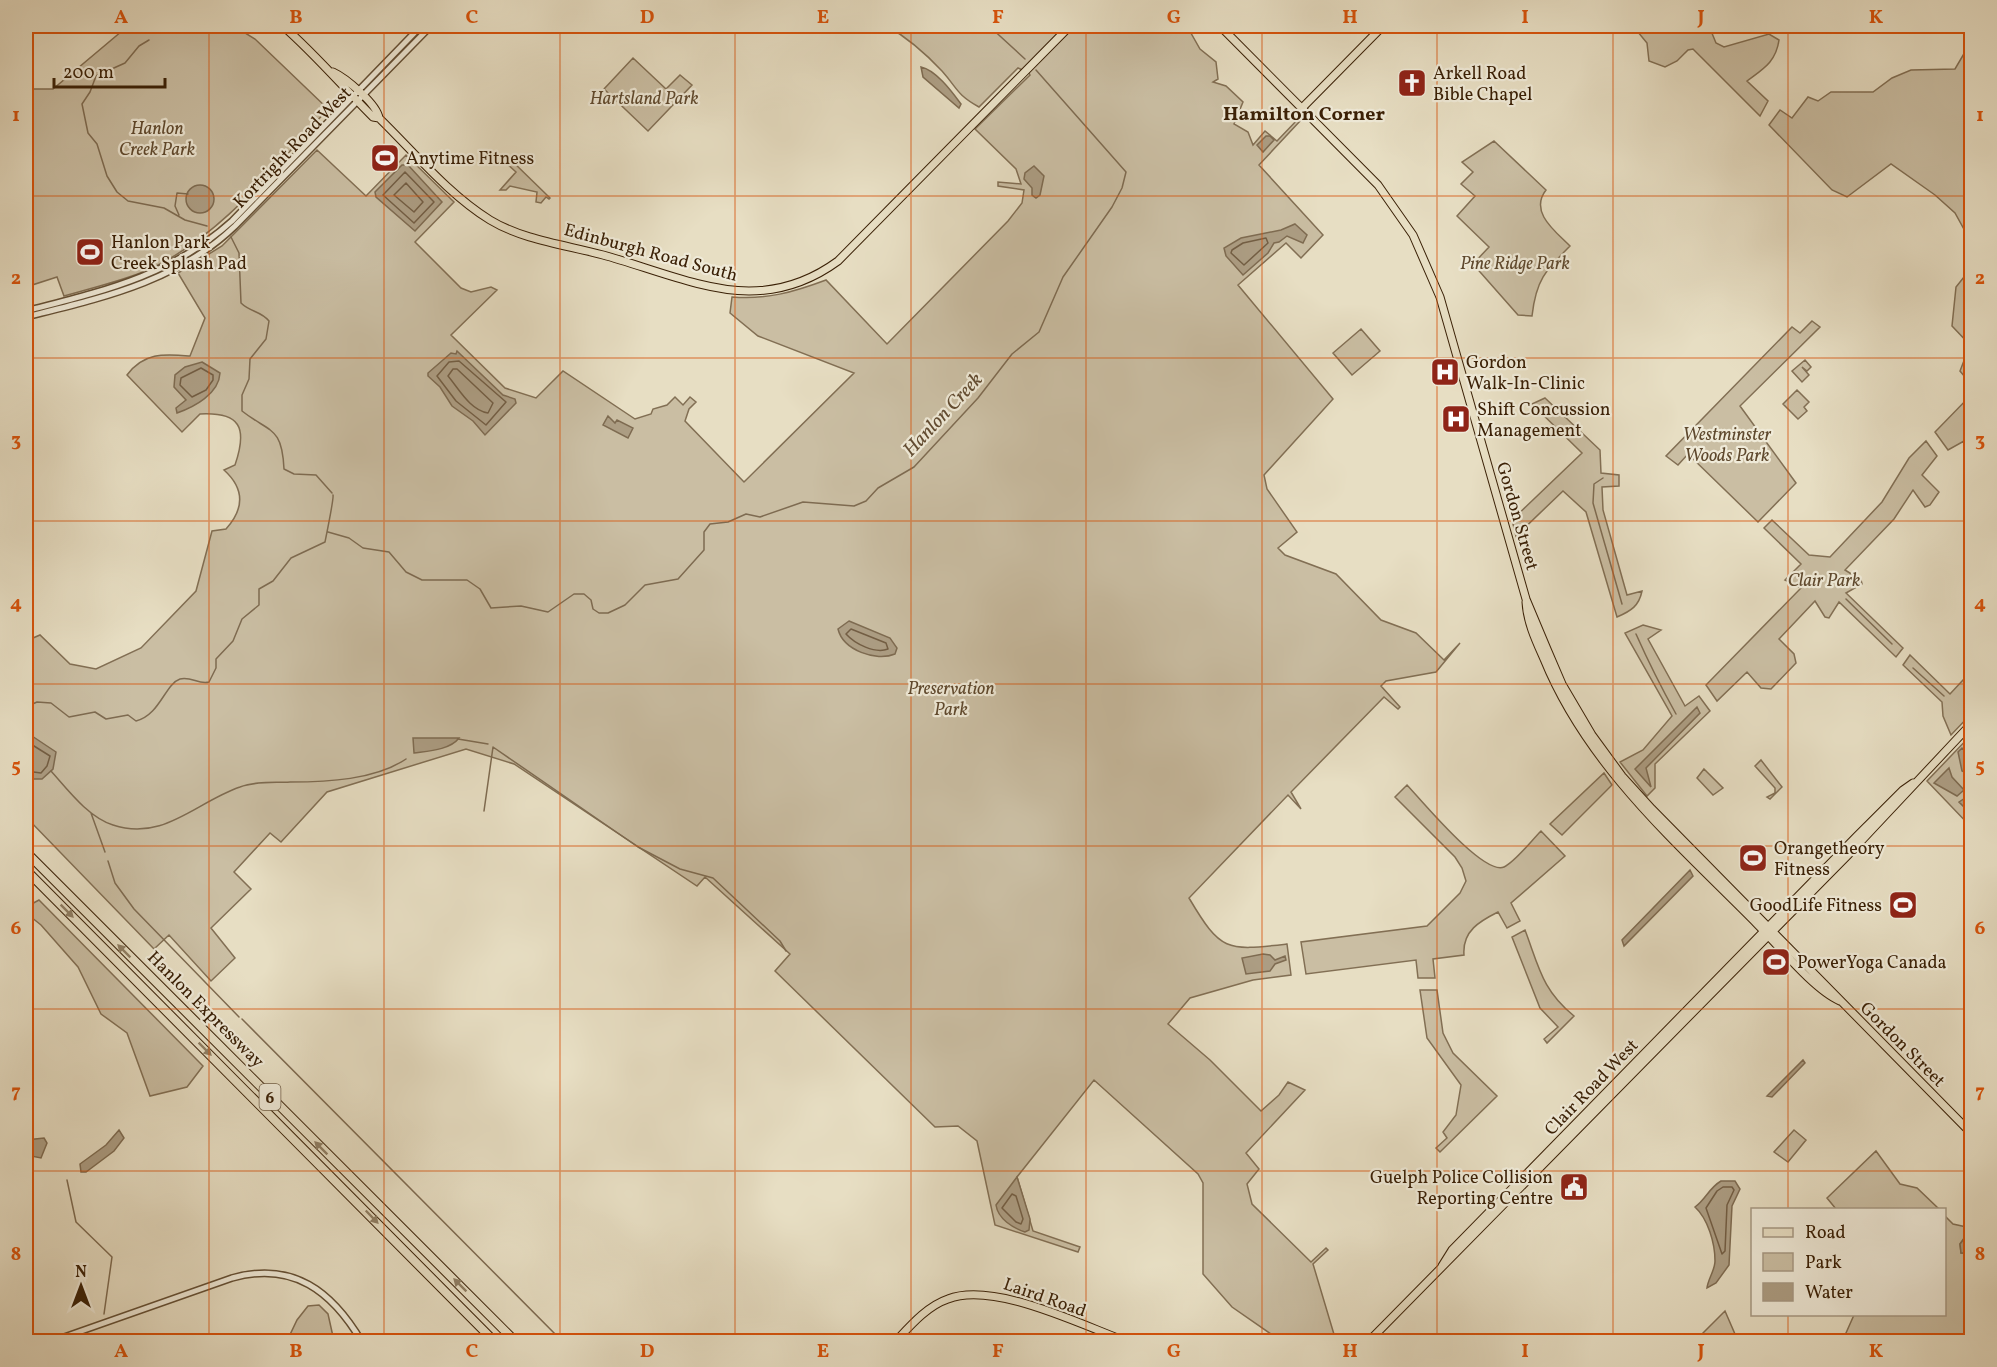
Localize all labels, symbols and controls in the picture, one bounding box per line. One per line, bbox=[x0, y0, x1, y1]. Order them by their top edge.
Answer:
text: A bbox=[114, 4, 128, 32]
text: B bbox=[289, 4, 303, 32]
text: C bbox=[466, 4, 479, 32]
text: D bbox=[640, 4, 654, 32]
text: E bbox=[817, 4, 829, 32]
text: F bbox=[992, 4, 1004, 32]
text: G bbox=[1167, 4, 1181, 32]
text: H bbox=[1342, 4, 1358, 32]
text: I bbox=[1521, 4, 1529, 32]
text: J bbox=[1696, 4, 1705, 32]
text: K bbox=[1869, 4, 1884, 32]
scale bar bbox=[54, 51, 165, 89]
text: 200 m bbox=[63, 61, 114, 86]
place label: Arkell Road Bible Chapel bbox=[1433, 62, 1533, 108]
church icon: Arkell Road Bible Chapel bbox=[1396, 67, 1428, 99]
street label: Kortright Road West bbox=[228, 82, 358, 214]
park label: Hartsland Park bbox=[590, 87, 698, 112]
district label: Hamilton Corner bbox=[1223, 101, 1385, 129]
text: 1 bbox=[12, 102, 20, 130]
text: 1 bbox=[1976, 102, 1984, 130]
park label: Hanlon Creek Park bbox=[119, 117, 195, 163]
sports icon: Anytime Fitness bbox=[369, 142, 401, 174]
place label: Anytime Fitness bbox=[406, 147, 534, 172]
street label: Edinburgh Road South bbox=[561, 218, 741, 289]
place label: Hanlon Park Creek Splash Pad bbox=[111, 231, 247, 277]
sports icon: Hanlon Park Creek Splash Pad bbox=[74, 236, 106, 268]
park label: Pine Ridge Park bbox=[1460, 252, 1570, 277]
text: 2 bbox=[11, 265, 21, 293]
text: 2 bbox=[1975, 265, 1985, 293]
place label: Gordon Walk-In-Clinic bbox=[1466, 351, 1585, 397]
hospital icon: Gordon Walk-In-Clinic bbox=[1429, 356, 1461, 388]
water label: Hanlon Creek bbox=[897, 367, 990, 464]
place label: Shift Concussion Management bbox=[1477, 398, 1611, 444]
hospital icon: Shift Concussion Management bbox=[1440, 403, 1472, 435]
park label: Westminster Woods Park bbox=[1683, 423, 1771, 469]
text: 3 bbox=[11, 427, 21, 455]
text: 3 bbox=[1975, 427, 1985, 455]
street label: Gordon Street bbox=[1489, 459, 1544, 573]
park label: Clair Park bbox=[1788, 569, 1860, 594]
text: 4 bbox=[10, 590, 22, 618]
text: 4 bbox=[1974, 590, 1986, 618]
park label: Preservation Park bbox=[907, 677, 995, 723]
text: 5 bbox=[11, 753, 21, 781]
text: 5 bbox=[1975, 753, 1985, 781]
place label: Orangetheory Fitness bbox=[1774, 837, 1885, 883]
sports icon: Orangetheory Fitness bbox=[1737, 842, 1769, 874]
sports icon: GoodLife Fitness bbox=[1887, 889, 1919, 921]
place label: GoodLife Fitness bbox=[1750, 894, 1882, 919]
one-way arrow bbox=[59, 904, 73, 918]
text: 6 bbox=[11, 915, 22, 943]
text: 6 bbox=[1975, 915, 1986, 943]
one-way arrow bbox=[117, 943, 131, 958]
street label: Hanlon Expressway bbox=[141, 946, 269, 1074]
sports icon: PowerYoga Canada bbox=[1760, 946, 1792, 978]
place label: PowerYoga Canada bbox=[1797, 951, 1947, 976]
street label: Gordon Street bbox=[1854, 997, 1950, 1093]
street label: Clair Road West bbox=[1539, 1034, 1645, 1142]
one-way arrow bbox=[197, 1042, 212, 1056]
text: 7 bbox=[11, 1078, 21, 1106]
text: 7 bbox=[1975, 1078, 1985, 1106]
road number: 6 bbox=[260, 1084, 280, 1110]
one-way arrow bbox=[314, 1141, 329, 1155]
place label: Guelph Police Collision Reporting Centre bbox=[1370, 1166, 1553, 1212]
public building icon: Guelph Police Collision Reporting Centre bbox=[1558, 1171, 1590, 1203]
legend bbox=[1751, 1208, 1946, 1316]
one-way arrow bbox=[365, 1209, 379, 1223]
text: Road bbox=[1805, 1221, 1846, 1246]
text: 8 bbox=[11, 1241, 21, 1269]
text: 8 bbox=[1975, 1241, 1985, 1269]
text: Park bbox=[1805, 1251, 1842, 1276]
north arrow bbox=[51, 1256, 111, 1316]
text: N bbox=[75, 1262, 87, 1284]
street label: Laird Road bbox=[1000, 1273, 1089, 1324]
one-way arrow bbox=[453, 1279, 467, 1293]
text: Water bbox=[1805, 1281, 1853, 1306]
text: A bbox=[114, 1338, 128, 1366]
text: B bbox=[289, 1338, 303, 1366]
text: C bbox=[466, 1338, 479, 1366]
text: D bbox=[640, 1338, 654, 1366]
text: E bbox=[817, 1338, 829, 1366]
text: F bbox=[992, 1338, 1004, 1366]
text: G bbox=[1167, 1338, 1181, 1366]
text: H bbox=[1342, 1338, 1358, 1366]
text: I bbox=[1521, 1338, 1529, 1366]
text: J bbox=[1696, 1338, 1705, 1366]
text: K bbox=[1869, 1338, 1884, 1366]

